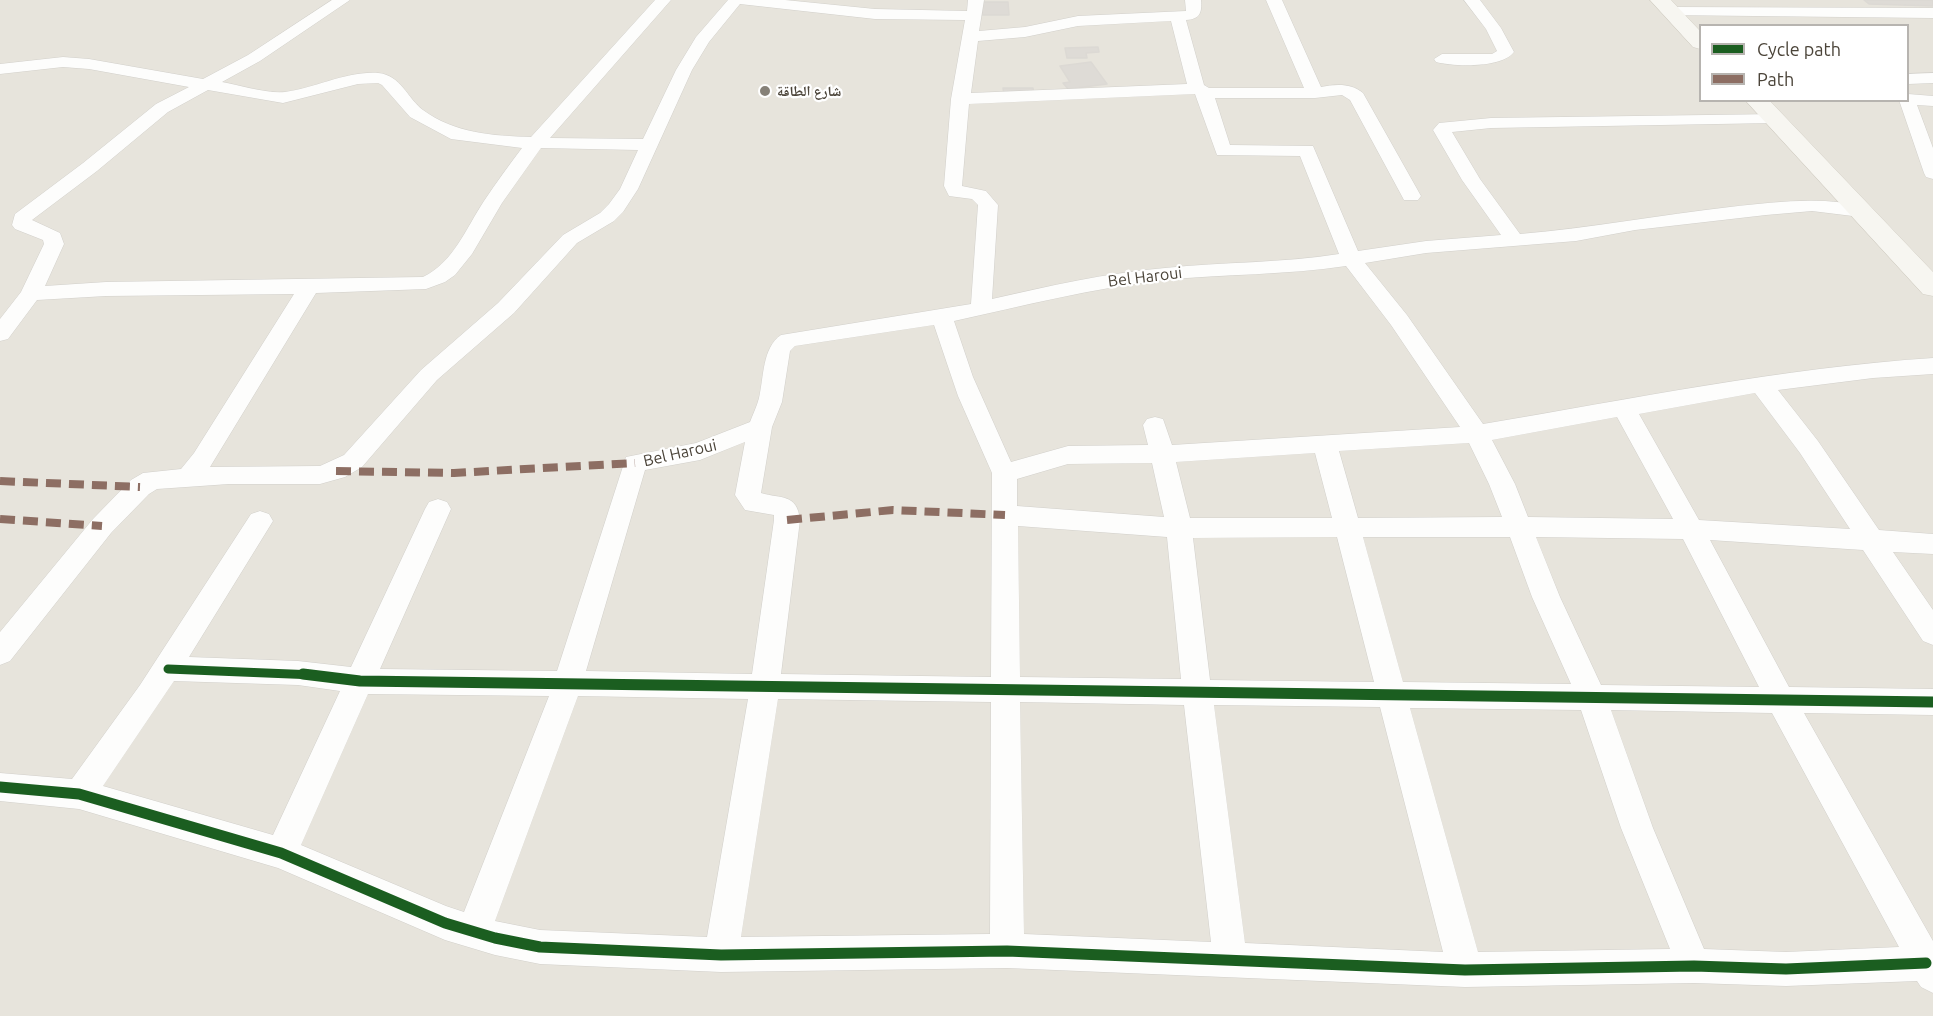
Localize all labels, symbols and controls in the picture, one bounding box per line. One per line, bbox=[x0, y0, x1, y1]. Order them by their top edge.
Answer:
legend bbox=[1699, 24, 1909, 102]
text: Cycle path bbox=[1757, 39, 1841, 59]
text: Path bbox=[1757, 69, 1794, 89]
place label: شارع الطاقة bbox=[777, 83, 841, 99]
marker: شارع الطاقة bbox=[758, 84, 772, 98]
street label: Bel Haroui bbox=[1107, 263, 1183, 291]
street label: Bel Haroui bbox=[641, 435, 719, 471]

